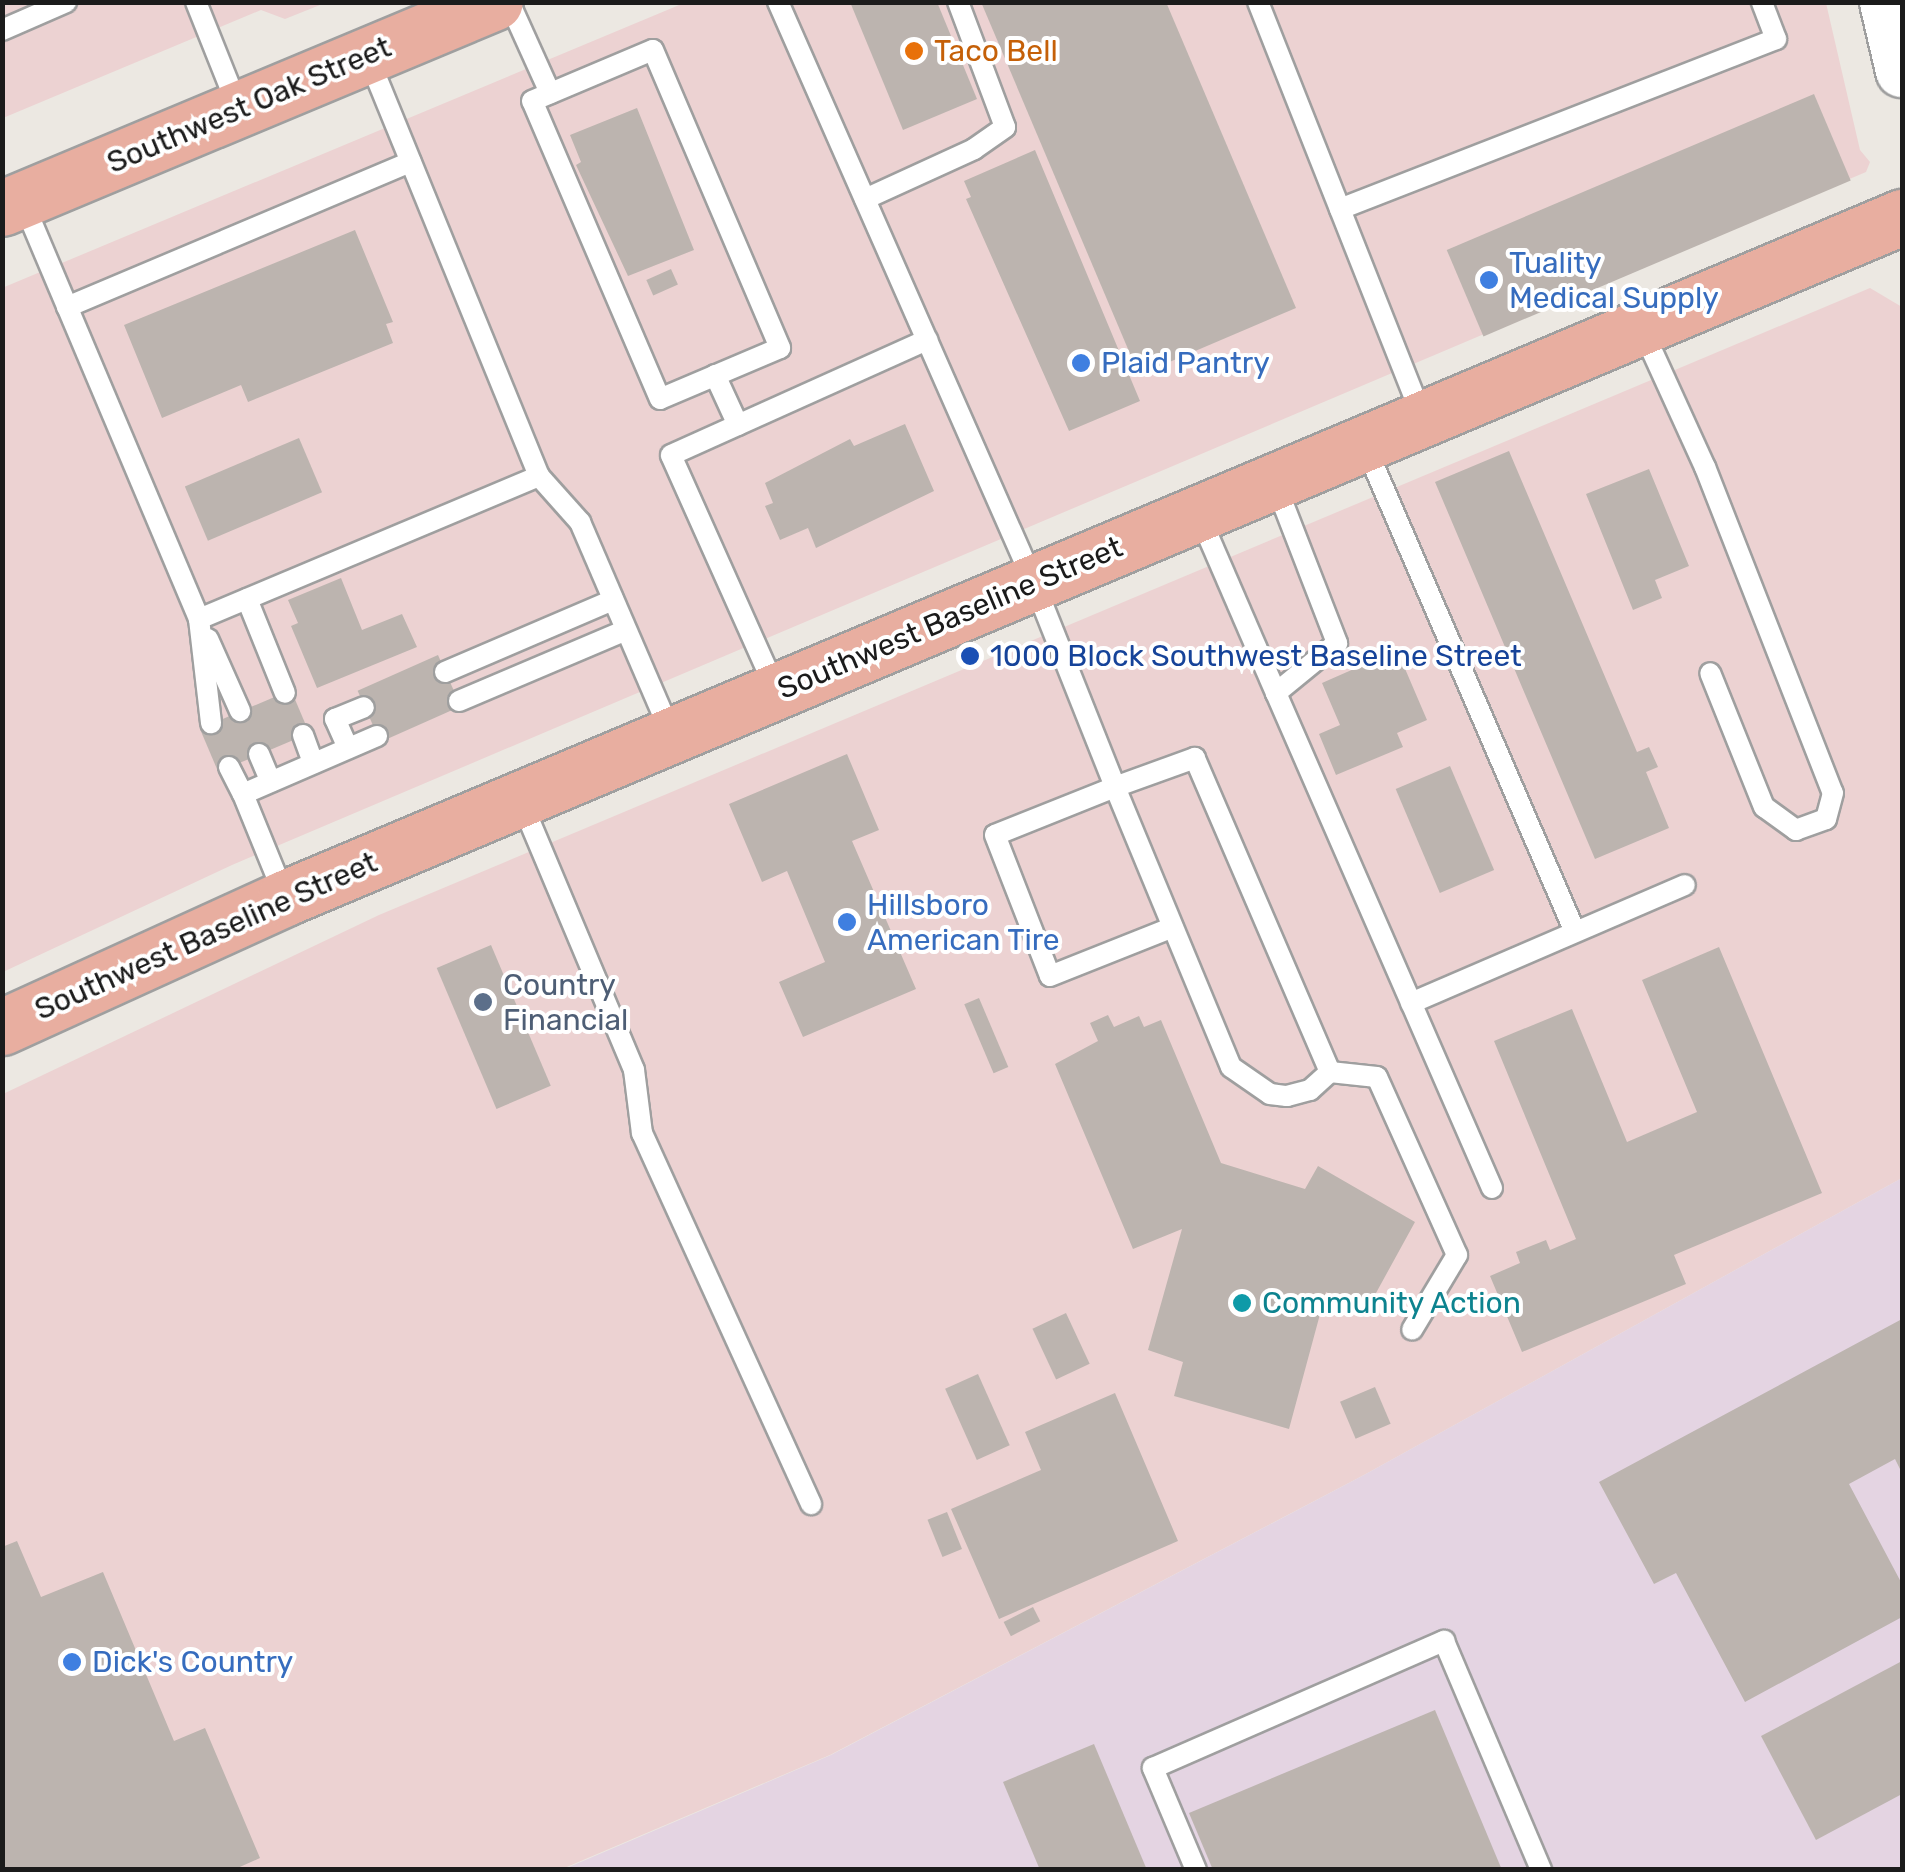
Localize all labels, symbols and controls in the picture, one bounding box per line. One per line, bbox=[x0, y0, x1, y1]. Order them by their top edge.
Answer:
street label: Southwest Oak Street bbox=[102, 29, 396, 181]
place label: Taco Bell bbox=[934, 33, 1058, 69]
marker: Taco Bell bbox=[903, 40, 925, 62]
place label: Tuality Medical Supply bbox=[1509, 245, 1719, 316]
marker: Tuality Medical Supply bbox=[1478, 269, 1500, 291]
place label: Plaid Pantry bbox=[1101, 345, 1270, 381]
marker: Plaid Pantry bbox=[1070, 352, 1092, 374]
street label: Southwest Baseline Street bbox=[772, 529, 1128, 707]
place label: 1000 Block Southwest Baseline Street bbox=[990, 638, 1522, 674]
marker: 1000 Block Southwest Baseline Street bbox=[959, 645, 981, 667]
street label: Southwest Baseline Street bbox=[29, 844, 383, 1028]
place label: Hillsboro American Tire bbox=[867, 887, 1060, 958]
marker: Hillsboro American Tire bbox=[836, 911, 858, 933]
place label: Country Financial bbox=[503, 967, 628, 1038]
marker: Country Financial bbox=[472, 991, 494, 1013]
place label: Community Action bbox=[1262, 1285, 1523, 1321]
marker: Community Action bbox=[1231, 1292, 1253, 1314]
place label: Dick's Country bbox=[92, 1644, 293, 1680]
marker: Dick's Country bbox=[61, 1651, 83, 1673]

